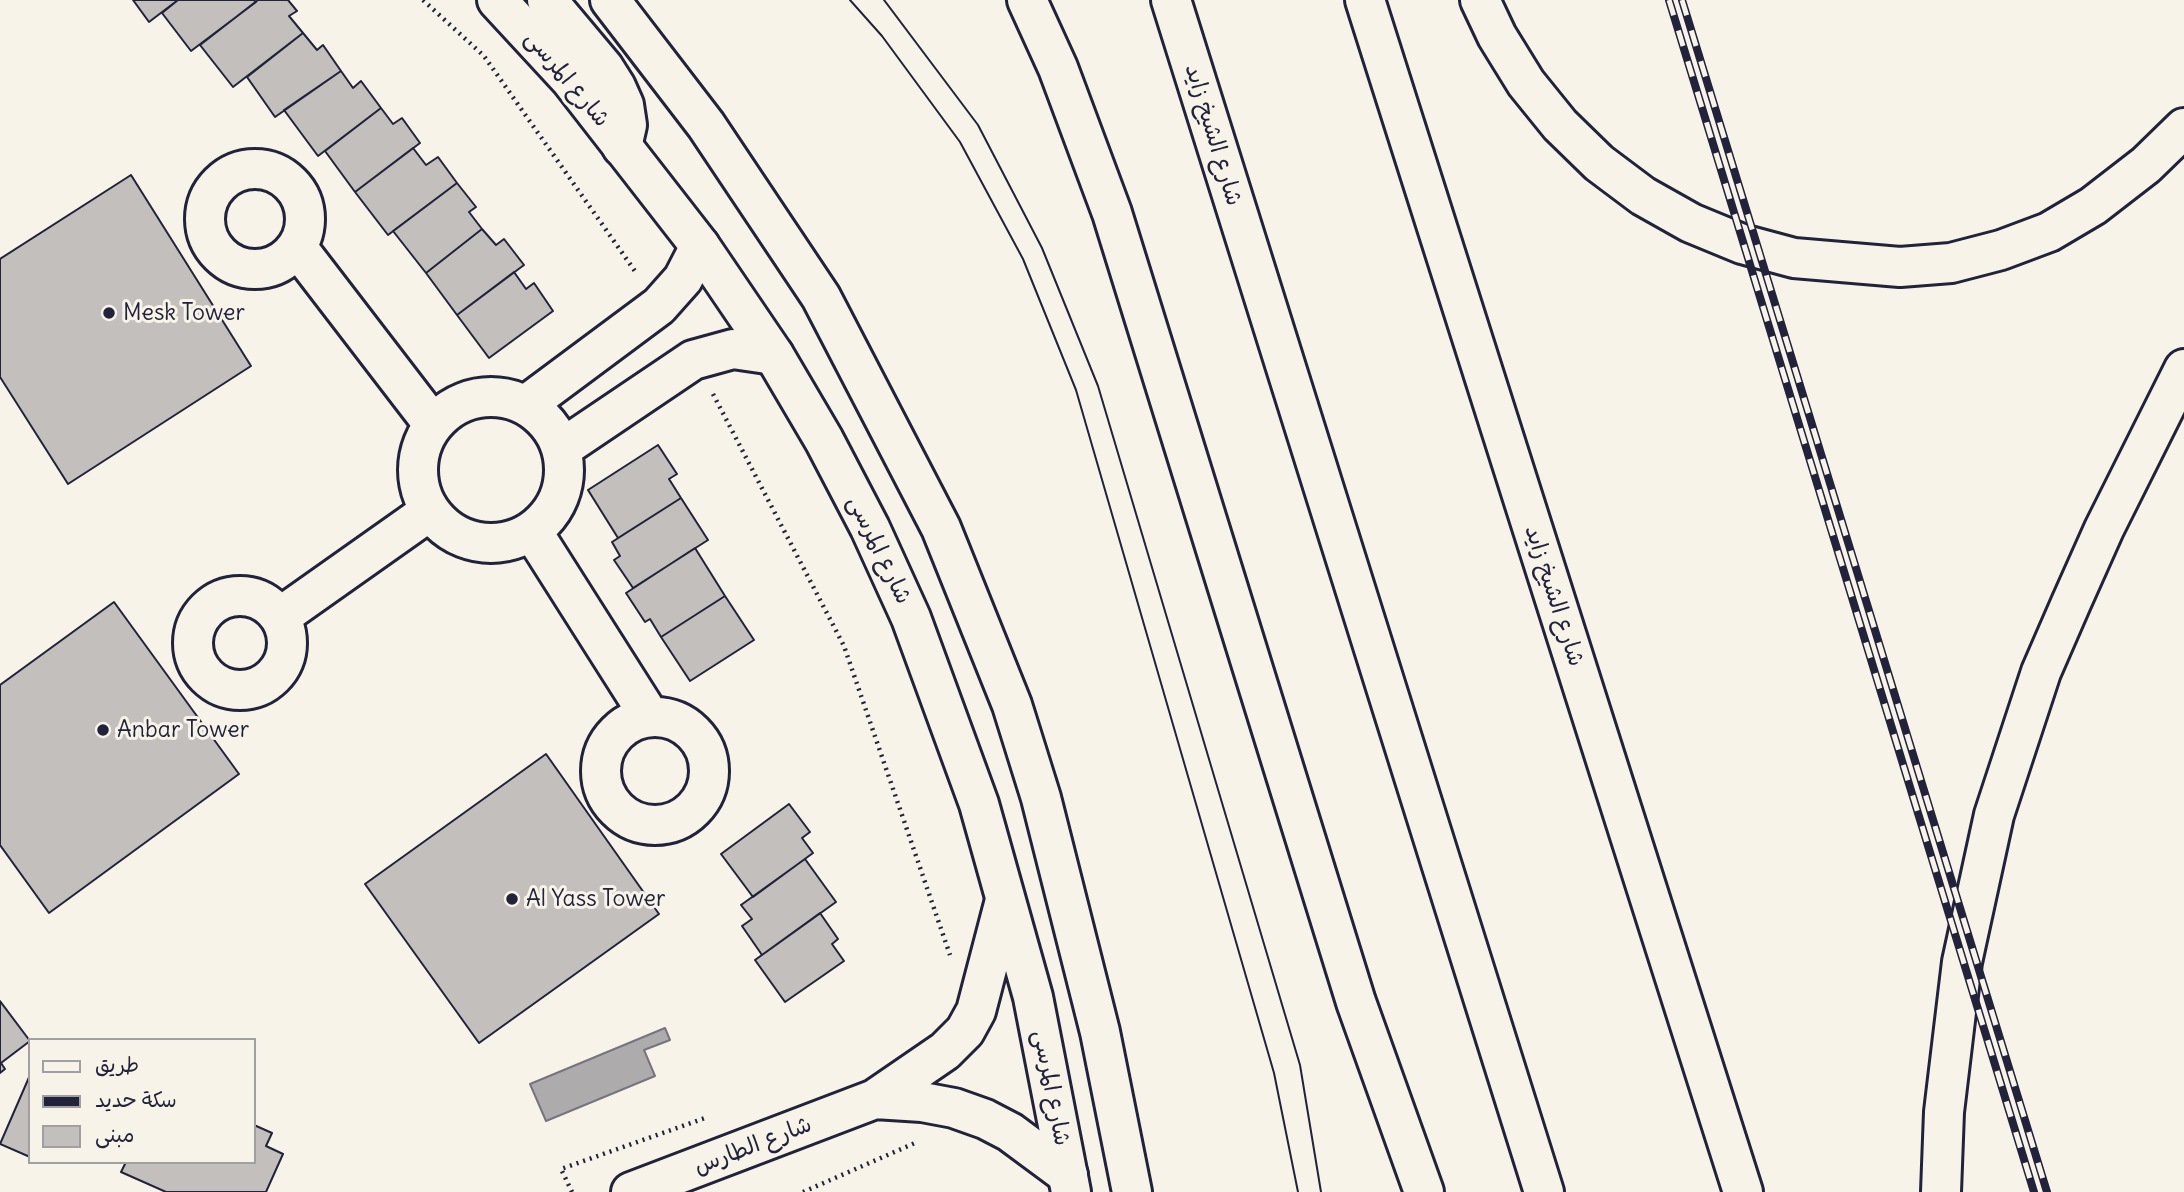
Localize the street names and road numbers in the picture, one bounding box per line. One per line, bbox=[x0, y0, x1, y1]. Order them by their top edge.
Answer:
street label: شارع المرسى bbox=[519, 25, 615, 133]
street label: شارع الشيخ زايد bbox=[1178, 61, 1248, 209]
street label: شارع المرسى bbox=[841, 491, 917, 609]
street label: شارع الشيخ زايد bbox=[1518, 522, 1590, 670]
street label: شارع المرسى bbox=[1026, 1028, 1076, 1148]
street label: شارع الطارس bbox=[690, 1111, 816, 1181]

